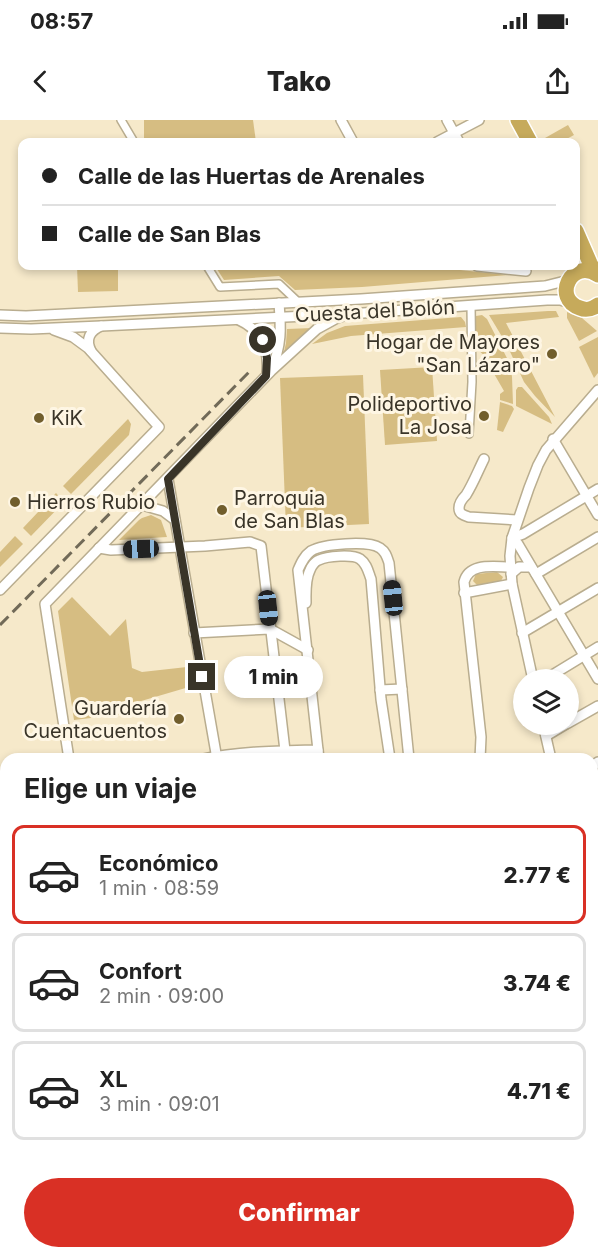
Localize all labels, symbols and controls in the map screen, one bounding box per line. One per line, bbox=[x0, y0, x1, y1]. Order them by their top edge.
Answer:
text: 08:57 bbox=[30, 8, 93, 34]
icon: back bbox=[24, 65, 57, 98]
text: Tako bbox=[267, 65, 331, 98]
icon: share bbox=[541, 65, 574, 98]
text: Calle de las Huertas de Arenales bbox=[78, 163, 425, 189]
text: Calle de San Blas bbox=[78, 221, 261, 247]
street label: Cuesta del Bolón bbox=[294, 295, 456, 327]
route start bbox=[249, 326, 276, 353]
place label: Hogar de Mayores "San Lázaro" bbox=[366, 330, 540, 377]
marker: Hogar de Mayores "San Lázaro" bbox=[545, 347, 559, 361]
place label: Polideportivo La Josa bbox=[347, 392, 472, 439]
place label: KiK bbox=[51, 406, 83, 430]
marker: Polideportivo La Josa bbox=[477, 409, 491, 423]
marker: KiK bbox=[32, 411, 46, 425]
place label: Parroquia de San Blas bbox=[234, 486, 345, 533]
place label: Hierros Rubio bbox=[27, 490, 155, 514]
marker: Hierros Rubio bbox=[8, 495, 22, 509]
marker: Parroquia de San Blas bbox=[215, 503, 229, 517]
car bbox=[123, 539, 159, 559]
car bbox=[382, 579, 404, 617]
car bbox=[257, 589, 279, 627]
callout: 1 min bbox=[223, 656, 322, 698]
route end bbox=[188, 663, 215, 690]
text: 1 min bbox=[248, 665, 299, 689]
map controls bbox=[513, 669, 579, 735]
button: layers bbox=[513, 669, 579, 735]
place label: Guardería Cuentacuentos bbox=[24, 696, 167, 743]
marker: Guardería Cuentacuentos bbox=[172, 712, 186, 726]
text: Elige un viaje bbox=[24, 772, 197, 805]
icon: car bbox=[27, 848, 81, 902]
text: Económico bbox=[99, 850, 218, 876]
text: 2.77 € bbox=[504, 862, 571, 888]
text: 1 min · 08:59 bbox=[99, 876, 219, 900]
icon: car bbox=[27, 956, 81, 1010]
text: Confort bbox=[99, 958, 182, 984]
text: 3.74 € bbox=[503, 970, 571, 996]
text: 2 min · 09:00 bbox=[99, 984, 224, 1008]
icon: car bbox=[27, 1064, 81, 1118]
text: XL bbox=[99, 1066, 128, 1092]
text: 4.71 € bbox=[507, 1078, 571, 1104]
text: 3 min · 09:01 bbox=[99, 1092, 220, 1116]
button: Confirmar bbox=[24, 1178, 574, 1247]

